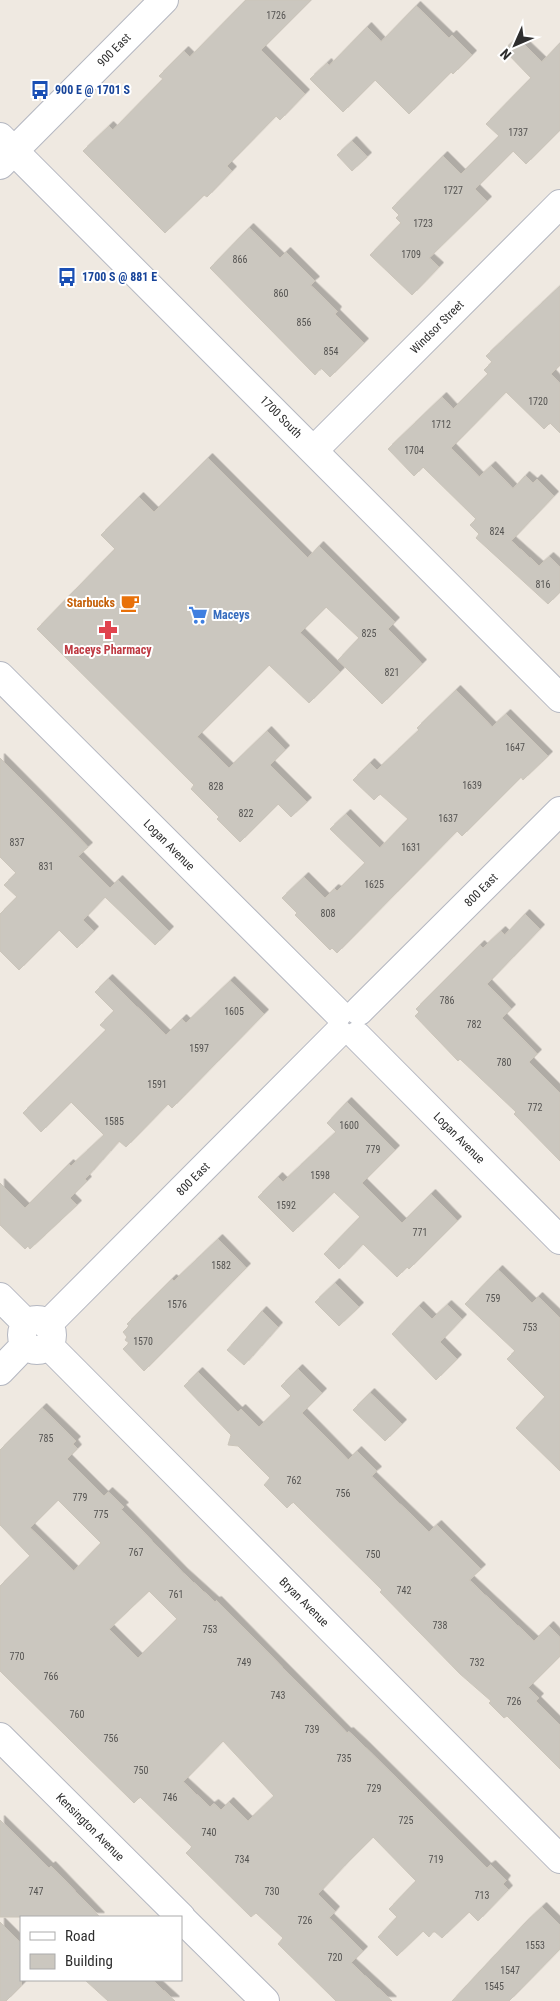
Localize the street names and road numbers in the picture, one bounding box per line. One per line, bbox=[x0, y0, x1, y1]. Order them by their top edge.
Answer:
street label: 900 East bbox=[94, 30, 134, 70]
street label: Windsor Street bbox=[407, 297, 467, 357]
street label: 1700 South bbox=[257, 393, 305, 441]
street label: Logan Avenue bbox=[141, 817, 198, 874]
street label: 800 East bbox=[461, 870, 501, 910]
street label: Logan Avenue bbox=[431, 1110, 488, 1167]
street label: 800 East bbox=[173, 1159, 213, 1199]
street label: Bryan Avenue bbox=[276, 1574, 332, 1630]
street label: Kensington Avenue bbox=[53, 1790, 127, 1864]

